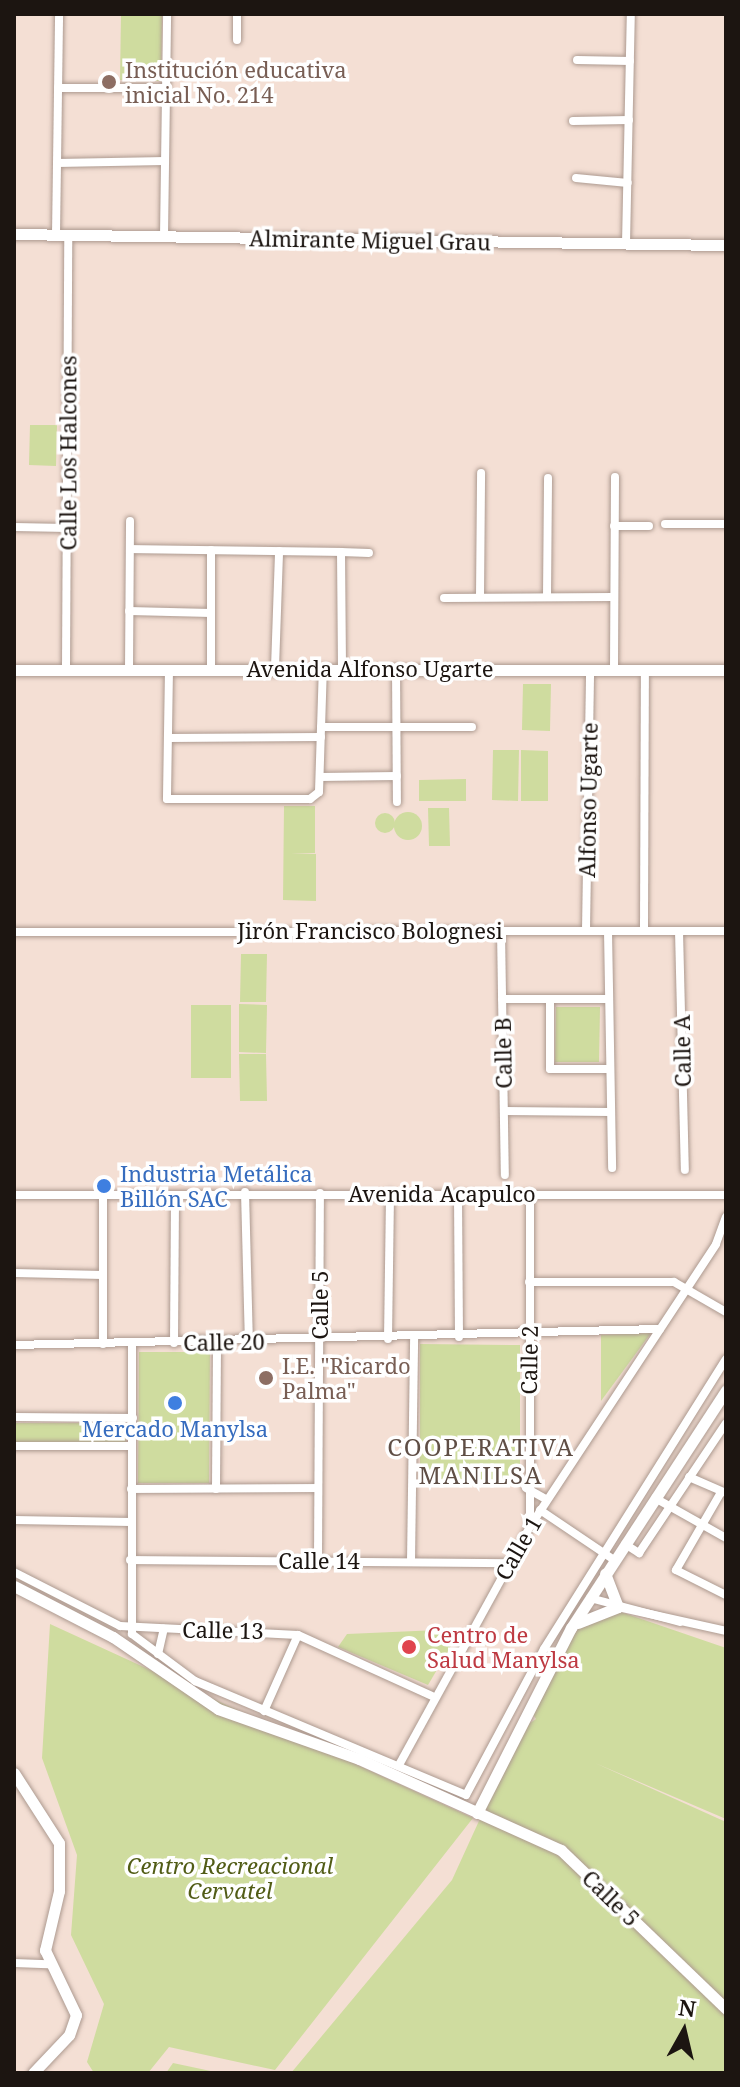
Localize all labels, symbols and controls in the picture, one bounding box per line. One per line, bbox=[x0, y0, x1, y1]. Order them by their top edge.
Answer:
place label: Institución educativa inicial No. 214 bbox=[125, 56, 347, 108]
marker: Institución educativa inicial No. 214 bbox=[100, 73, 118, 91]
street label: Almirante Miguel Grau bbox=[249, 225, 491, 255]
street label: Calle Los Halcones bbox=[55, 355, 81, 551]
street label: Avenida Alfonso Ugarte bbox=[246, 656, 494, 682]
street label: Alfonso Ugarte bbox=[573, 722, 603, 878]
street label: Jirón Francisco Bolognesi bbox=[237, 918, 503, 944]
street label: Calle A bbox=[668, 1015, 696, 1087]
street label: Calle B bbox=[489, 1017, 517, 1089]
place label: Industria Metálica Billón SAC bbox=[120, 1160, 313, 1212]
marker: Industria Metálica Billón SAC bbox=[95, 1177, 113, 1195]
street label: Avenida Acapulco bbox=[348, 1181, 536, 1207]
street label: Calle 5 bbox=[307, 1270, 333, 1340]
street label: Calle 2 bbox=[515, 1325, 543, 1395]
street label: Calle 20 bbox=[183, 1328, 265, 1356]
place label: I.E. "Ricardo Palma" bbox=[282, 1352, 411, 1404]
marker: I.E. "Ricardo Palma" bbox=[257, 1369, 275, 1387]
marker: Mercado Manylsa bbox=[166, 1394, 184, 1412]
place label: Mercado Manylsa bbox=[82, 1416, 268, 1442]
district label: COOPERATIVA MANILSA bbox=[387, 1433, 575, 1489]
street label: Calle 1 bbox=[489, 1511, 547, 1585]
street label: Calle 14 bbox=[278, 1548, 360, 1574]
street label: Calle 13 bbox=[182, 1616, 264, 1644]
place label: Centro de Salud Manylsa bbox=[427, 1621, 580, 1672]
marker: Centro de Salud Manylsa bbox=[398, 1636, 420, 1658]
park label: Centro Recreacional Cervatel bbox=[127, 1852, 333, 1904]
street label: Calle 5 bbox=[577, 1864, 645, 1932]
north arrow bbox=[644, 1991, 724, 2071]
text: N bbox=[677, 1991, 698, 2023]

